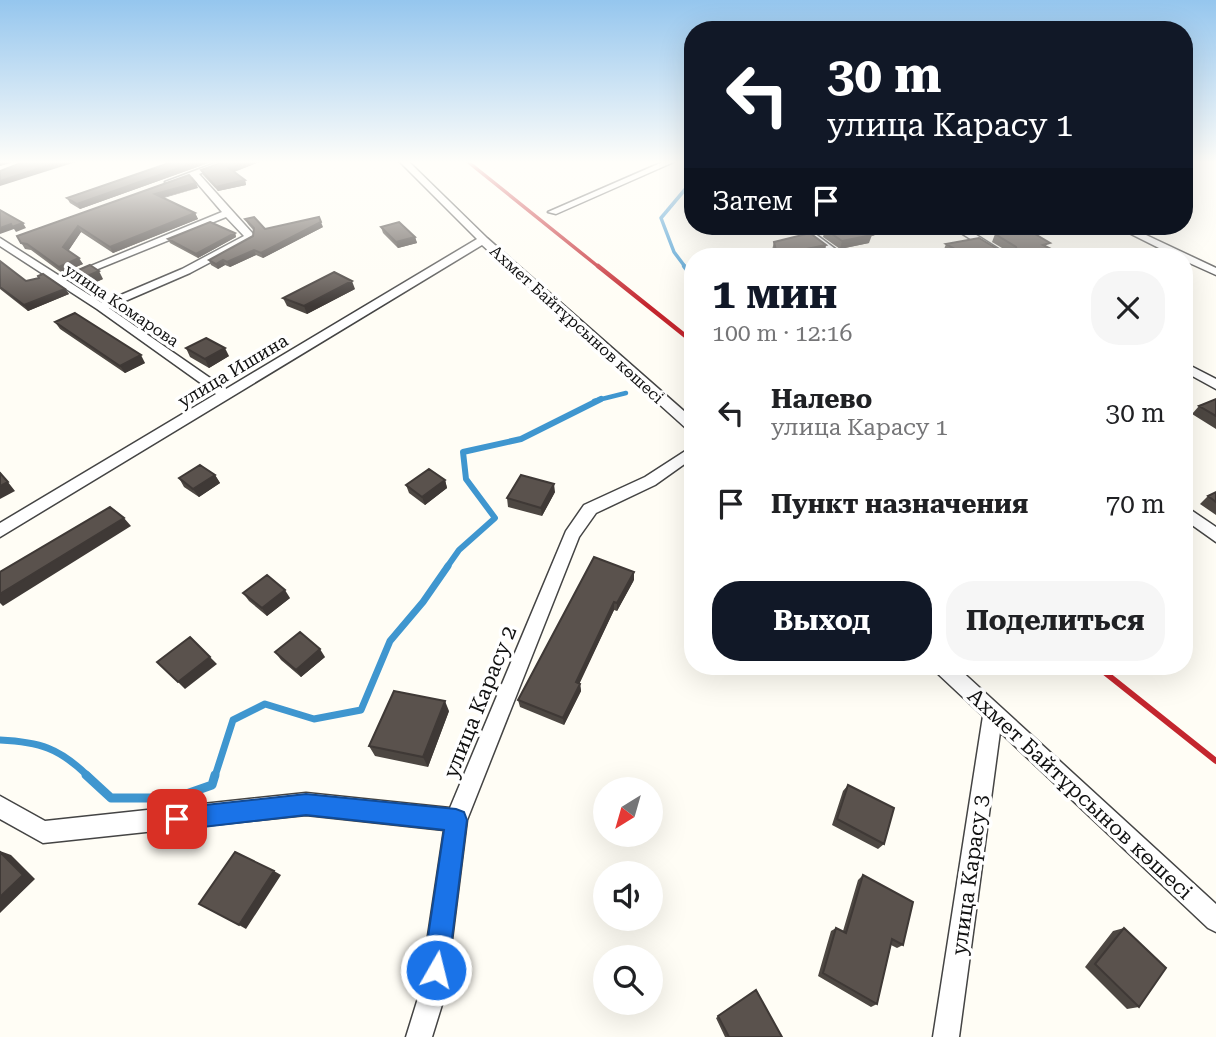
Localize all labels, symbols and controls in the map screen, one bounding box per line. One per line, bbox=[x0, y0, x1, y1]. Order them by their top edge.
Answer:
text: 30 m bbox=[827, 47, 942, 104]
icon: left bbox=[712, 49, 803, 140]
text: улица Карасу 1 bbox=[827, 106, 1073, 144]
icon: arrive bbox=[807, 182, 845, 220]
text: Затем bbox=[712, 186, 793, 216]
street label: Ахмет Байтұрсынов көшесі bbox=[486, 241, 667, 407]
street label: улица Комарова bbox=[61, 260, 183, 351]
text: 1 мин bbox=[712, 269, 837, 318]
button: close bbox=[1091, 271, 1165, 345]
text: 100 m · 12:16 bbox=[712, 320, 852, 347]
street label: улица Ишина bbox=[174, 329, 292, 412]
text: Налево bbox=[771, 384, 872, 414]
icon: left bbox=[712, 394, 750, 432]
text: 30 m bbox=[1106, 398, 1165, 428]
text: улица Карасу 1 bbox=[771, 414, 948, 441]
icon: arrive bbox=[712, 485, 750, 523]
text: Пункт назначения bbox=[771, 489, 1028, 519]
text: 70 m bbox=[1106, 489, 1165, 519]
button: Выход bbox=[712, 581, 932, 661]
button: Поделиться bbox=[946, 581, 1165, 661]
street label: улица Карасу 2 bbox=[439, 623, 521, 781]
street label: Ахмет Байтұрсынов көшесі bbox=[963, 684, 1197, 905]
north arrow bbox=[593, 777, 663, 847]
map controls bbox=[593, 777, 663, 1015]
pin bbox=[147, 789, 207, 849]
street label: улица Карасу 3 bbox=[947, 793, 993, 957]
icon: arrive bbox=[158, 800, 196, 838]
button: sound bbox=[593, 861, 663, 931]
position arrow bbox=[399, 933, 473, 1007]
button: search bbox=[593, 945, 663, 1015]

